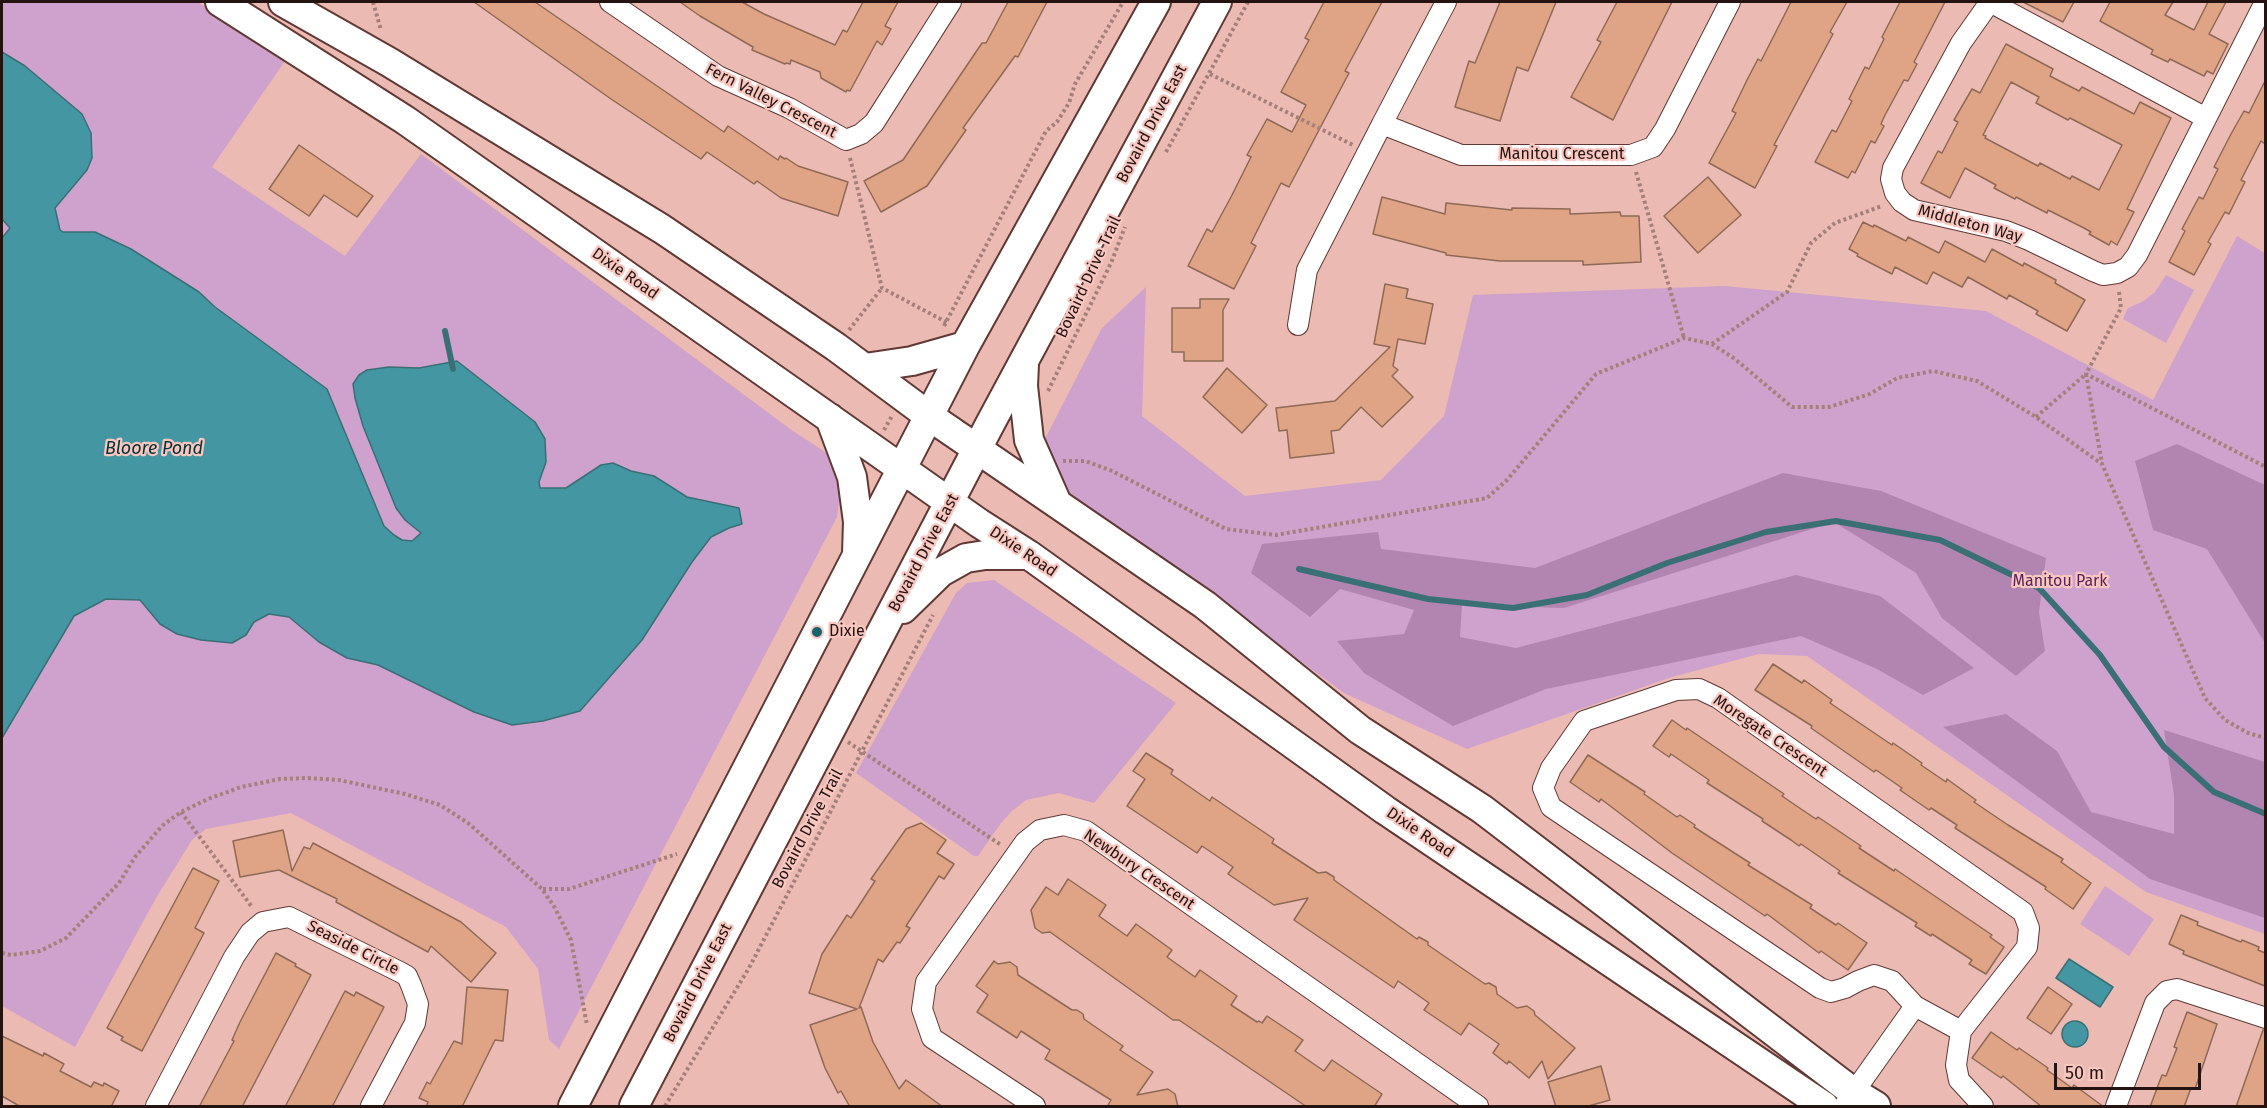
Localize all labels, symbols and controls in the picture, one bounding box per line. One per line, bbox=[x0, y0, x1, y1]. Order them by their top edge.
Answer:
street label: Fern Valley Crescent bbox=[702, 60, 840, 142]
street label: Bovaird Drive East bbox=[1113, 62, 1191, 186]
street label: Manitou Crescent bbox=[1499, 145, 1625, 165]
street label: Middleton Way bbox=[1916, 201, 2024, 247]
street label: Bovaird Drive Trail bbox=[1052, 213, 1126, 341]
street label: Dixie Road bbox=[588, 244, 662, 304]
water label: Bloore Pond bbox=[105, 438, 203, 460]
street label: Bovaird Drive East bbox=[885, 491, 963, 615]
street label: Dixie Road bbox=[986, 523, 1060, 581]
park label: Manitou Park bbox=[2013, 572, 2107, 592]
place label: Dixie bbox=[829, 622, 865, 642]
marker: Dixie bbox=[810, 625, 824, 639]
street label: Moregate Crescent bbox=[1709, 691, 1831, 781]
street label: Bovaird Drive Trail bbox=[768, 766, 848, 892]
street label: Dixie Road bbox=[1383, 804, 1457, 862]
street label: Newbury Crescent bbox=[1080, 826, 1198, 914]
street label: Seaside Circle bbox=[304, 917, 402, 979]
street label: Bovaird Drive East bbox=[660, 920, 736, 1046]
scale bar bbox=[2057, 1051, 2204, 1089]
text: 50 m bbox=[2065, 1062, 2104, 1084]

